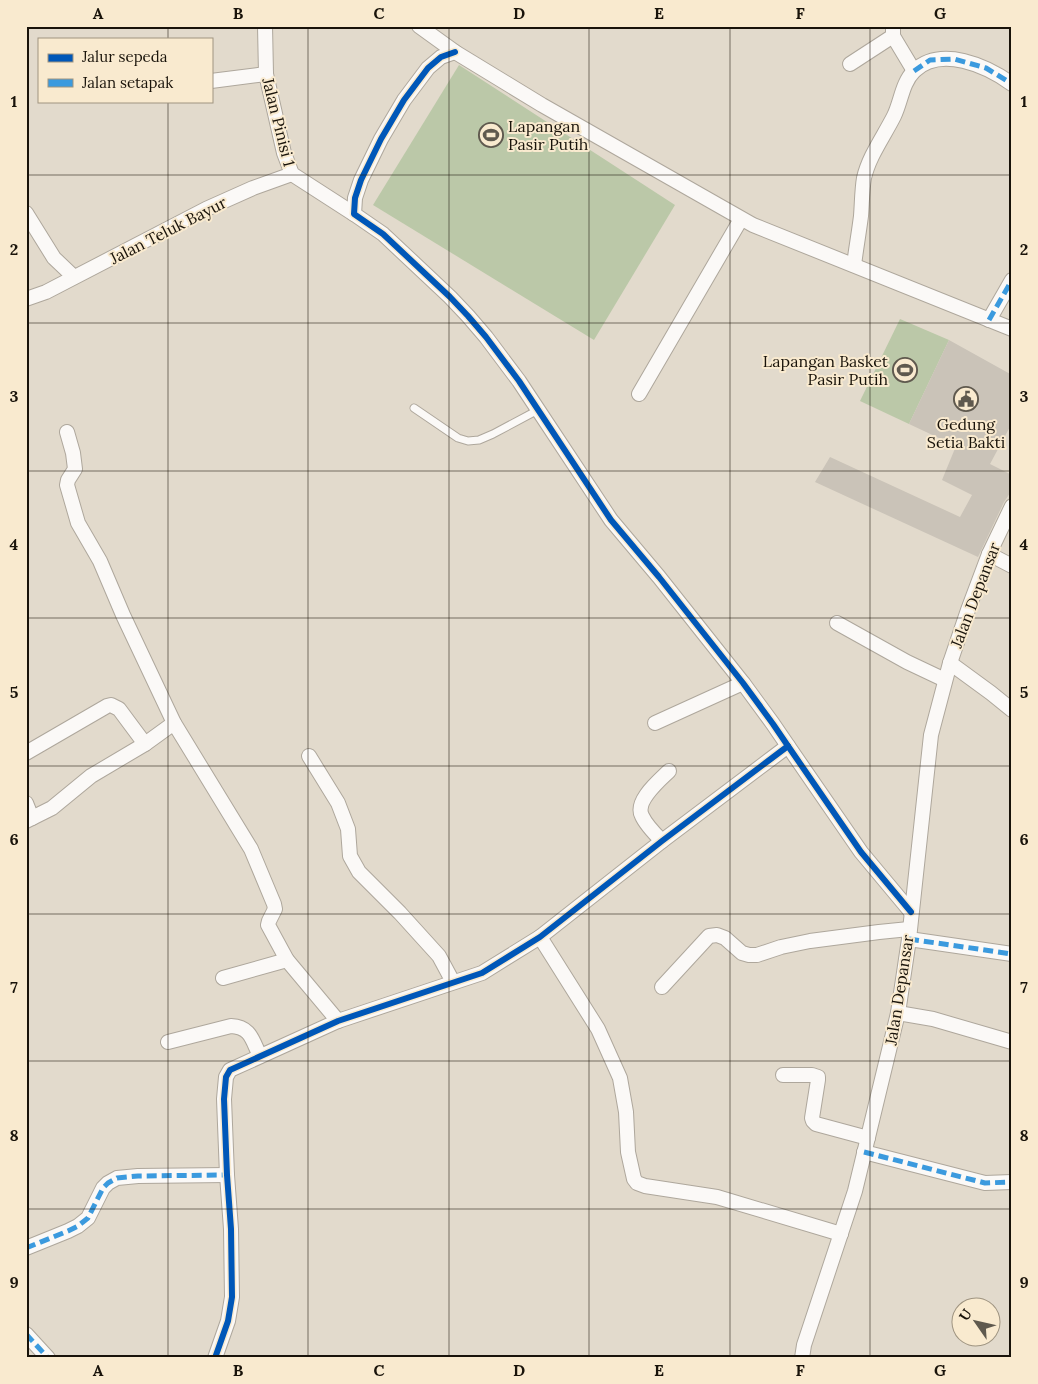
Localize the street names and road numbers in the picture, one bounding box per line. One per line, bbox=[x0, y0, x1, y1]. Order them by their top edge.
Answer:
street label: Jalan Pinisi 1 bbox=[258, 75, 300, 169]
street label: Jalan Teluk Bayur bbox=[105, 192, 230, 268]
street label: Jalan Depansar bbox=[945, 539, 1004, 651]
street label: Jalan Depansar bbox=[880, 933, 918, 1047]

